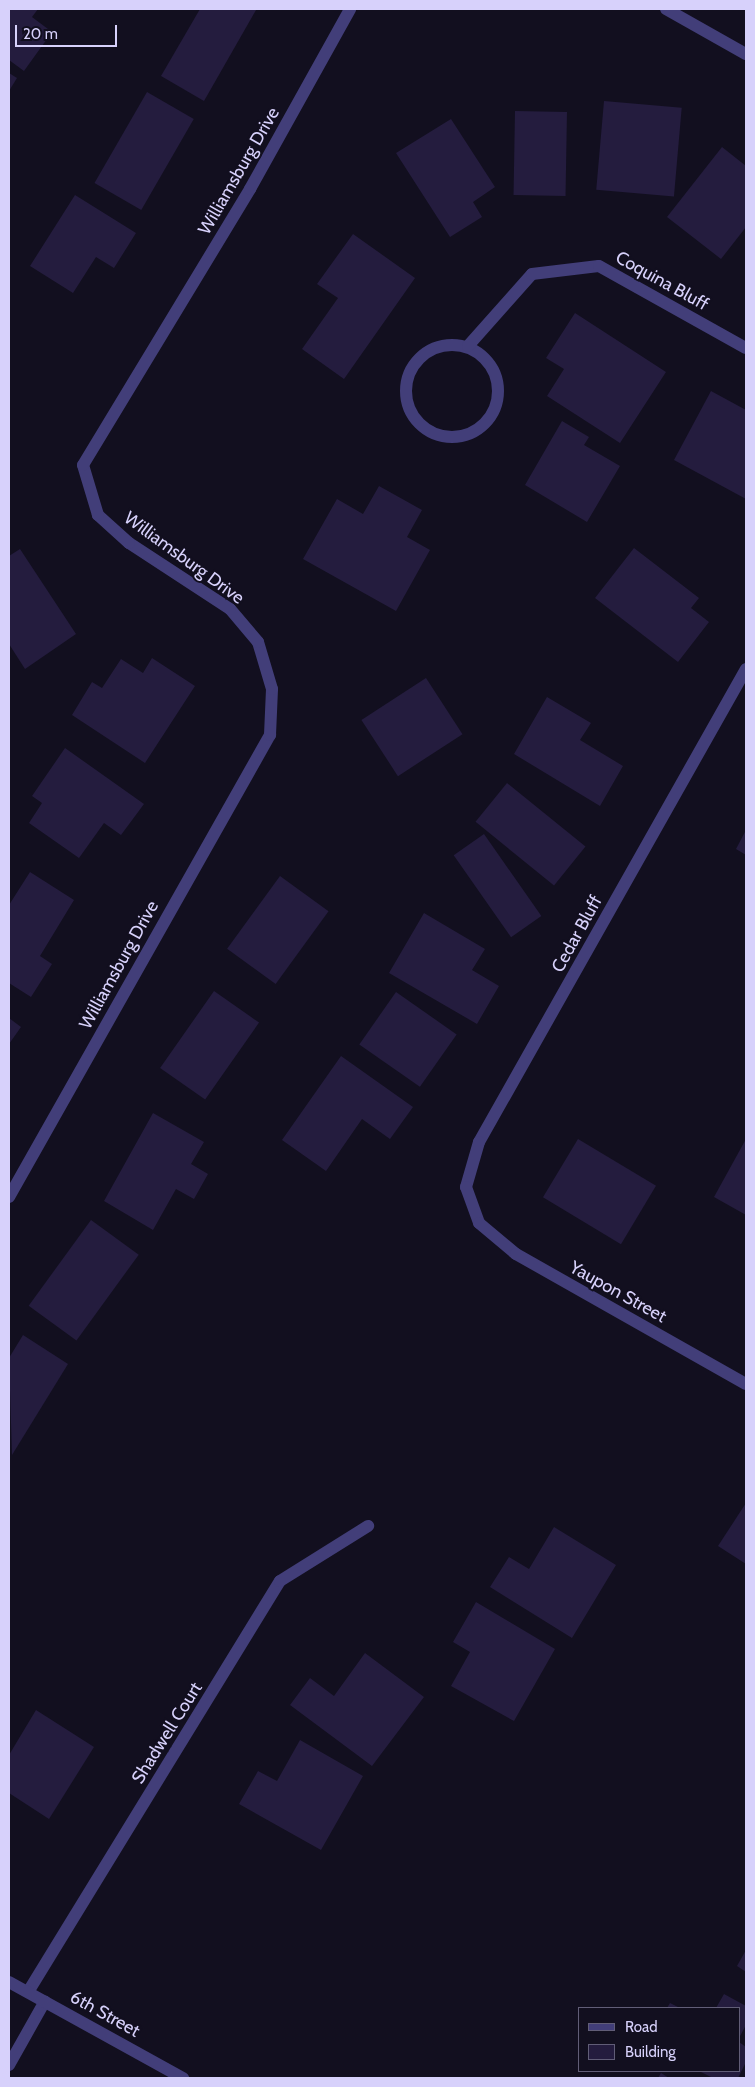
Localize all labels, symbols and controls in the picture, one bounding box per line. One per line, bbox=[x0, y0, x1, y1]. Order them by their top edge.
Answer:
scale bar bbox=[18, 15, 120, 47]
text: 20 m bbox=[23, 25, 58, 43]
street label: Williamsburg Drive bbox=[194, 104, 284, 238]
street label: Coquina Bluff bbox=[612, 247, 712, 315]
street label: Williamsburg Drive bbox=[120, 507, 248, 609]
street label: Cedar Bluff bbox=[547, 892, 607, 976]
street label: Williamsburg Drive bbox=[75, 897, 163, 1033]
street label: Yaupon Street bbox=[566, 1257, 670, 1327]
street label: Shadwell Court bbox=[127, 1678, 207, 1788]
street label: 6th Street bbox=[66, 1986, 144, 2042]
legend bbox=[578, 2007, 740, 2072]
text: Road bbox=[625, 2018, 658, 2036]
text: Building bbox=[625, 2043, 676, 2061]

